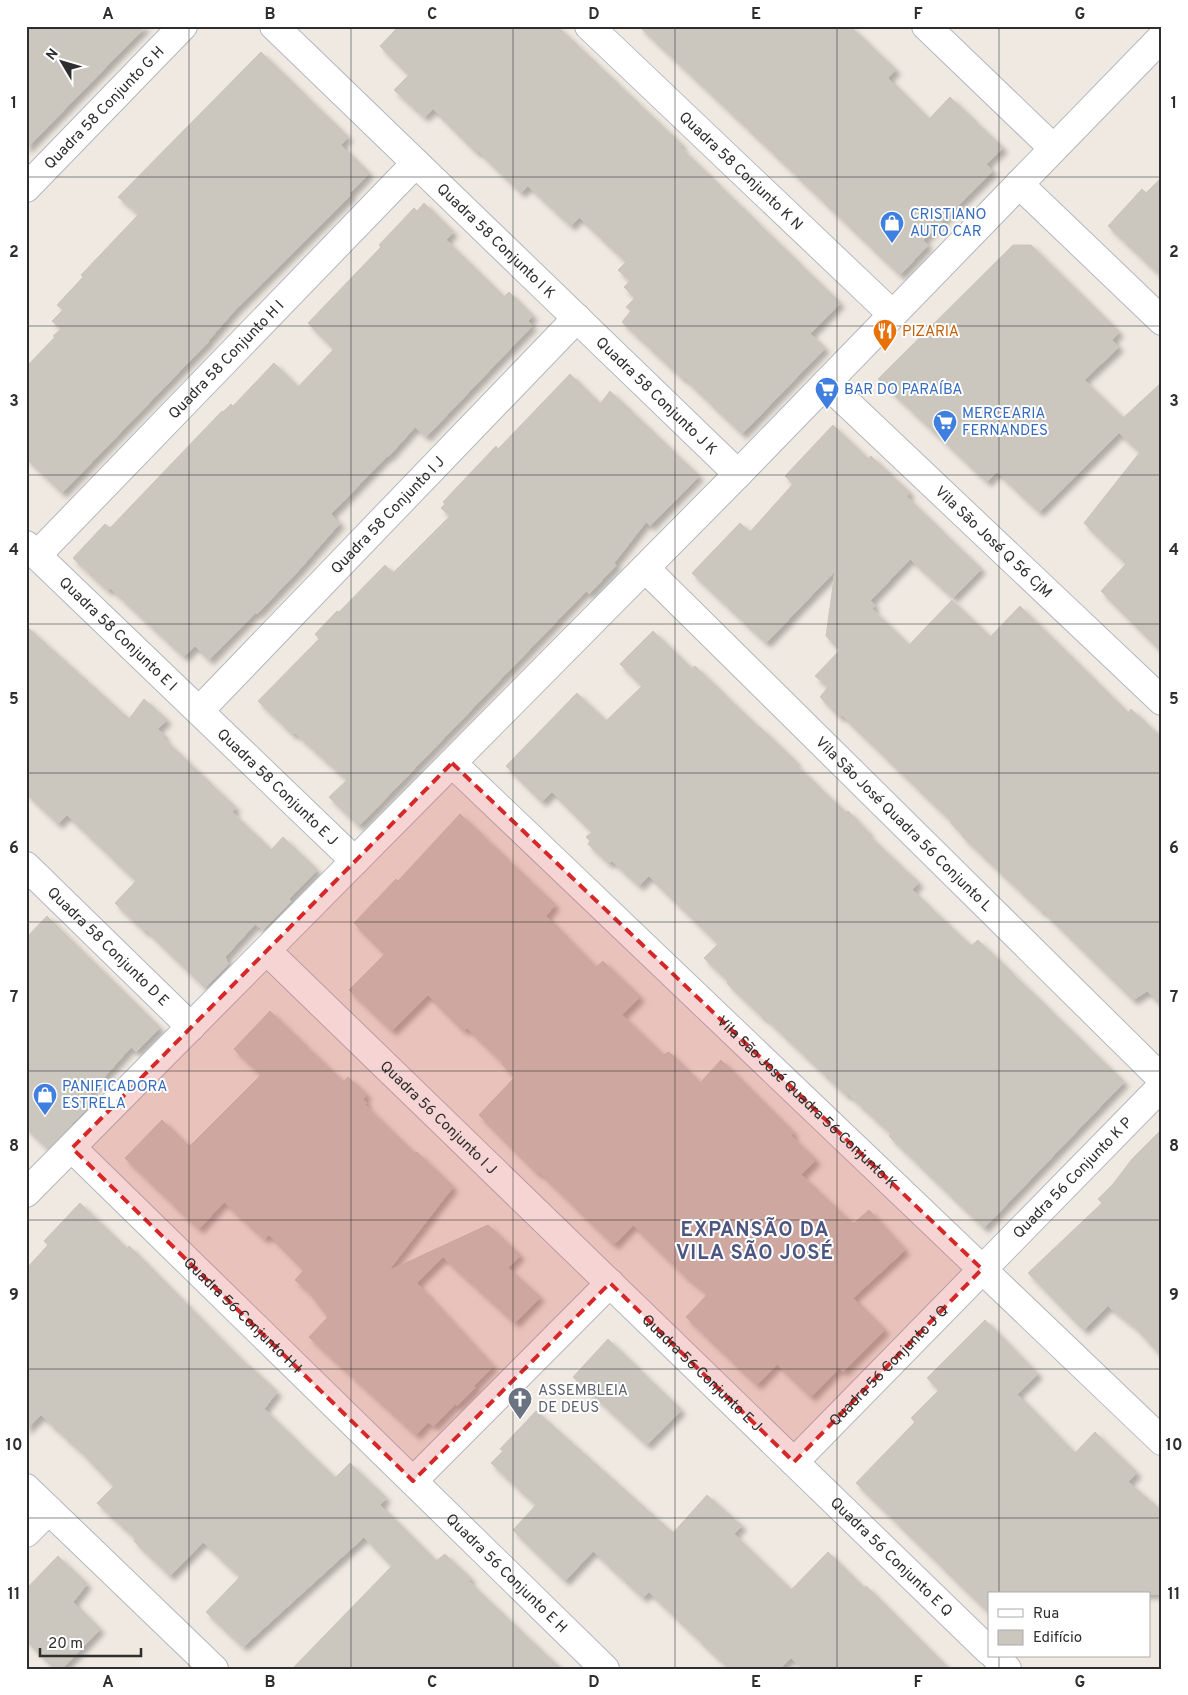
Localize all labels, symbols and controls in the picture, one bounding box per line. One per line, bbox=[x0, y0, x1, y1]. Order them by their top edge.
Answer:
text: A bbox=[102, 5, 114, 25]
text: B bbox=[264, 5, 276, 25]
text: C bbox=[427, 5, 437, 25]
text: D bbox=[588, 5, 600, 25]
text: E bbox=[751, 5, 761, 25]
text: F bbox=[913, 5, 923, 25]
text: G bbox=[1075, 5, 1085, 25]
north arrow bbox=[38, 38, 88, 88]
street label: Quadra 58 Conjunto G H bbox=[41, 43, 169, 174]
text: N bbox=[43, 46, 63, 64]
text: 1 bbox=[11, 94, 17, 114]
text: 1 bbox=[1171, 94, 1177, 114]
street label: Quadra 58 Conjunto K N bbox=[674, 108, 806, 235]
street label: Quadra 58 Conjunto I K bbox=[432, 180, 559, 303]
place label: CRISTIANO AUTO CAR bbox=[910, 206, 987, 242]
shop icon: CRISTIANO AUTO CAR bbox=[879, 210, 905, 244]
text: 2 bbox=[9, 243, 19, 263]
text: 2 bbox=[1169, 243, 1179, 263]
street label: Quadra 58 Conjunto H I bbox=[165, 297, 289, 424]
restaurant icon: PIZARIA bbox=[872, 318, 898, 352]
place label: PIZARIA bbox=[902, 323, 959, 342]
street label: Quadra 58 Conjunto J K bbox=[591, 334, 721, 460]
supermarket icon: BAR DO PARAÍBA bbox=[814, 376, 840, 410]
place label: BAR DO PARAÍBA bbox=[844, 380, 963, 400]
text: 3 bbox=[9, 392, 19, 412]
text: 3 bbox=[1169, 392, 1179, 412]
place label: MERCEARIA FERNANDES bbox=[962, 405, 1048, 441]
supermarket icon: MERCEARIA FERNANDES bbox=[932, 409, 958, 443]
street label: Quadra 58 Conjunto I J bbox=[328, 453, 450, 579]
street label: Vila São José Q 56 CjM bbox=[930, 483, 1055, 603]
text: 4 bbox=[9, 541, 19, 561]
text: 4 bbox=[1169, 541, 1179, 561]
street label: Quadra 58 Conjunto E I bbox=[54, 574, 180, 696]
text: 5 bbox=[9, 690, 19, 710]
text: 5 bbox=[1169, 690, 1179, 710]
street label: Quadra 58 Conjunto E J bbox=[212, 725, 341, 850]
street label: Vila São José Quadra 56 Conjunto L bbox=[810, 733, 995, 916]
text: 6 bbox=[9, 839, 19, 859]
text: 6 bbox=[1169, 839, 1179, 859]
street label: Quadra 58 Conjunto D E bbox=[42, 884, 172, 1011]
text: 7 bbox=[10, 988, 18, 1008]
text: 7 bbox=[1170, 988, 1178, 1008]
street label: Vila São José Quadra 56 Conjunto K bbox=[712, 1013, 900, 1194]
street label: Quadra 56 Conjunto I J bbox=[375, 1057, 500, 1180]
place label: PANIFICADORA ESTRELA bbox=[62, 1078, 167, 1114]
shop icon: PANIFICADORA ESTRELA bbox=[32, 1082, 58, 1116]
street label: Quadra 56 Conjunto K P bbox=[1010, 1114, 1137, 1243]
text: 8 bbox=[9, 1137, 19, 1157]
text: 8 bbox=[1169, 1137, 1179, 1157]
district label: EXPANSÃO DA VILA SÃO JOSÉ bbox=[676, 1217, 834, 1267]
street label: Quadra 56 Conjunto H I bbox=[179, 1254, 305, 1378]
text: 9 bbox=[9, 1286, 19, 1306]
text: 9 bbox=[1169, 1286, 1179, 1306]
street label: Quadra 56 Conjunto J Q bbox=[826, 1302, 953, 1431]
street label: Quadra 56 Conjunto E J bbox=[637, 1311, 765, 1437]
place label: ASSEMBLEIA DE DEUS bbox=[538, 1382, 628, 1418]
church icon: ASSEMBLEIA DE DEUS bbox=[507, 1386, 533, 1420]
text: 10 bbox=[6, 1436, 22, 1456]
text: 10 bbox=[1166, 1436, 1182, 1456]
street label: Quadra 56 Conjunto E Q bbox=[825, 1494, 956, 1621]
street label: Quadra 56 Conjunto E H bbox=[441, 1510, 571, 1638]
text: 11 bbox=[8, 1585, 20, 1605]
text: 11 bbox=[1168, 1585, 1180, 1605]
legend bbox=[988, 1592, 1150, 1658]
text: Rua bbox=[1033, 1605, 1059, 1624]
scale bar bbox=[40, 1625, 141, 1657]
text: Edifício bbox=[1033, 1629, 1082, 1648]
text: 20 m bbox=[48, 1635, 83, 1654]
text: A bbox=[102, 1673, 114, 1693]
text: B bbox=[264, 1673, 276, 1693]
text: C bbox=[427, 1673, 437, 1693]
text: D bbox=[588, 1673, 600, 1693]
text: E bbox=[751, 1673, 761, 1693]
text: F bbox=[913, 1673, 923, 1693]
text: G bbox=[1075, 1673, 1085, 1693]

